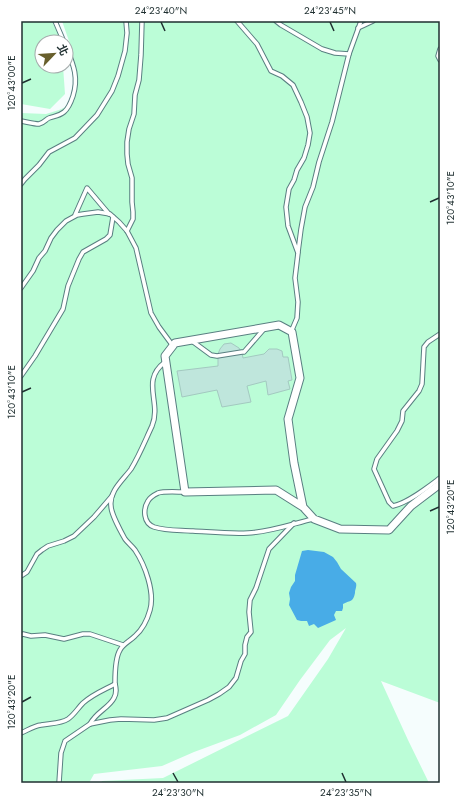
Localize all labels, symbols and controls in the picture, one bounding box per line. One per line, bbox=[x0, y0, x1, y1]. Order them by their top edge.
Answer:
text: 24°23'40"N bbox=[135, 3, 187, 18]
text: 24°23'45"N bbox=[304, 3, 356, 18]
north arrow bbox=[34, 34, 74, 74]
text: 北 bbox=[53, 41, 73, 58]
text: 120°43'00"E bbox=[4, 55, 19, 111]
text: 120°43'10"E bbox=[443, 171, 458, 225]
text: 120°43'10"E bbox=[4, 365, 19, 419]
text: 120°43'20"E bbox=[443, 480, 458, 534]
text: 120°43'20"E bbox=[4, 675, 19, 729]
text: 24°23'30"N bbox=[152, 785, 204, 800]
text: 24°23'35"N bbox=[320, 785, 372, 800]

